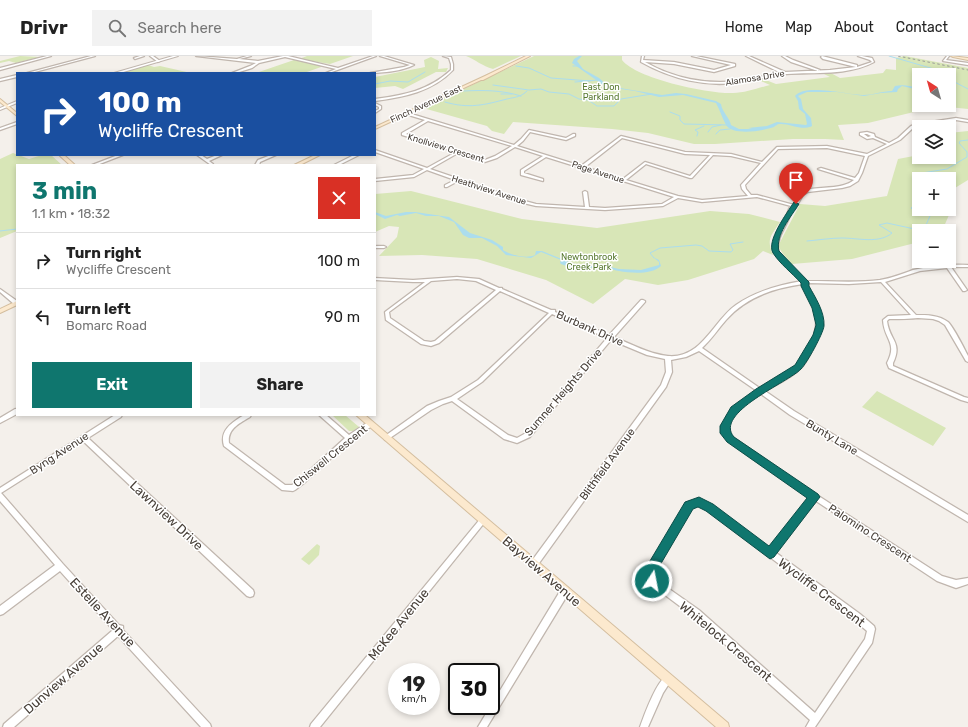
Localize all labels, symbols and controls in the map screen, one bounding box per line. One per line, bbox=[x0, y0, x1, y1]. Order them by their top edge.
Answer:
search box bbox=[92, 10, 372, 46]
text: Drivr bbox=[20, 16, 68, 39]
icon: search bbox=[106, 17, 128, 39]
text: Search here bbox=[138, 19, 222, 37]
text: Home bbox=[725, 19, 763, 36]
text: Map bbox=[785, 19, 812, 36]
text: About bbox=[834, 19, 874, 36]
text: Contact bbox=[896, 19, 948, 36]
street label: Alamosa Drive bbox=[725, 68, 785, 88]
north arrow bbox=[912, 68, 956, 112]
map controls bbox=[912, 68, 956, 268]
park label: East Don Parkland bbox=[582, 82, 620, 102]
street label: Finch Avenue East bbox=[389, 83, 464, 125]
text: 100 m bbox=[98, 86, 182, 119]
icon: right bbox=[32, 88, 84, 140]
text: Wycliffe Crescent bbox=[98, 120, 243, 142]
button: layers bbox=[912, 120, 956, 164]
street label: Knollview Crescent bbox=[406, 132, 486, 165]
street label: Page Avenue bbox=[571, 159, 625, 185]
pin bbox=[779, 163, 813, 204]
icon: arrive bbox=[785, 169, 807, 191]
button: + bbox=[912, 172, 956, 216]
street label: Heathview Avenue bbox=[450, 173, 528, 207]
text: 3 min bbox=[32, 177, 97, 205]
button: close bbox=[318, 177, 360, 219]
text: 1.1 km · 18:32 bbox=[32, 206, 110, 221]
button: − bbox=[912, 224, 956, 268]
text: Turn right bbox=[66, 244, 141, 262]
icon: right bbox=[32, 250, 54, 272]
text: 100 m bbox=[318, 252, 360, 270]
park label: Newtonbrook Creek Park bbox=[561, 252, 617, 272]
text: Wycliffe Crescent bbox=[66, 262, 171, 277]
text: Turn left bbox=[66, 300, 131, 318]
icon: left bbox=[32, 306, 54, 328]
text: 90 m bbox=[325, 308, 360, 326]
street label: Burbank Drive bbox=[554, 308, 625, 349]
text: Bomarc Road bbox=[66, 318, 147, 333]
street label: Sumner Heights Drive bbox=[522, 346, 605, 439]
button: Exit bbox=[32, 362, 192, 408]
button: Share bbox=[200, 362, 360, 408]
street label: Bunty Lane bbox=[803, 417, 860, 458]
street label: Chiswell Crescent bbox=[291, 422, 370, 490]
street label: Blithfield Avenue bbox=[577, 426, 638, 503]
street label: Byng Avenue bbox=[27, 430, 91, 477]
street label: Lawnview Drive bbox=[127, 478, 206, 553]
street label: Palomino Crescent bbox=[826, 502, 914, 566]
street label: Bayview Avenue bbox=[499, 533, 584, 609]
street label: Wycliffe Crescent bbox=[775, 555, 868, 630]
position arrow bbox=[631, 560, 673, 602]
street label: Estelle Avenue bbox=[67, 575, 138, 650]
street label: McKee Avenue bbox=[365, 585, 432, 663]
street label: Whitelock Crescent bbox=[676, 598, 775, 684]
street label: Dunview Avenue bbox=[21, 640, 106, 717]
speed limit sign: 30 bbox=[448, 663, 500, 715]
text: 19 bbox=[403, 672, 425, 696]
text: km/h bbox=[402, 693, 426, 705]

